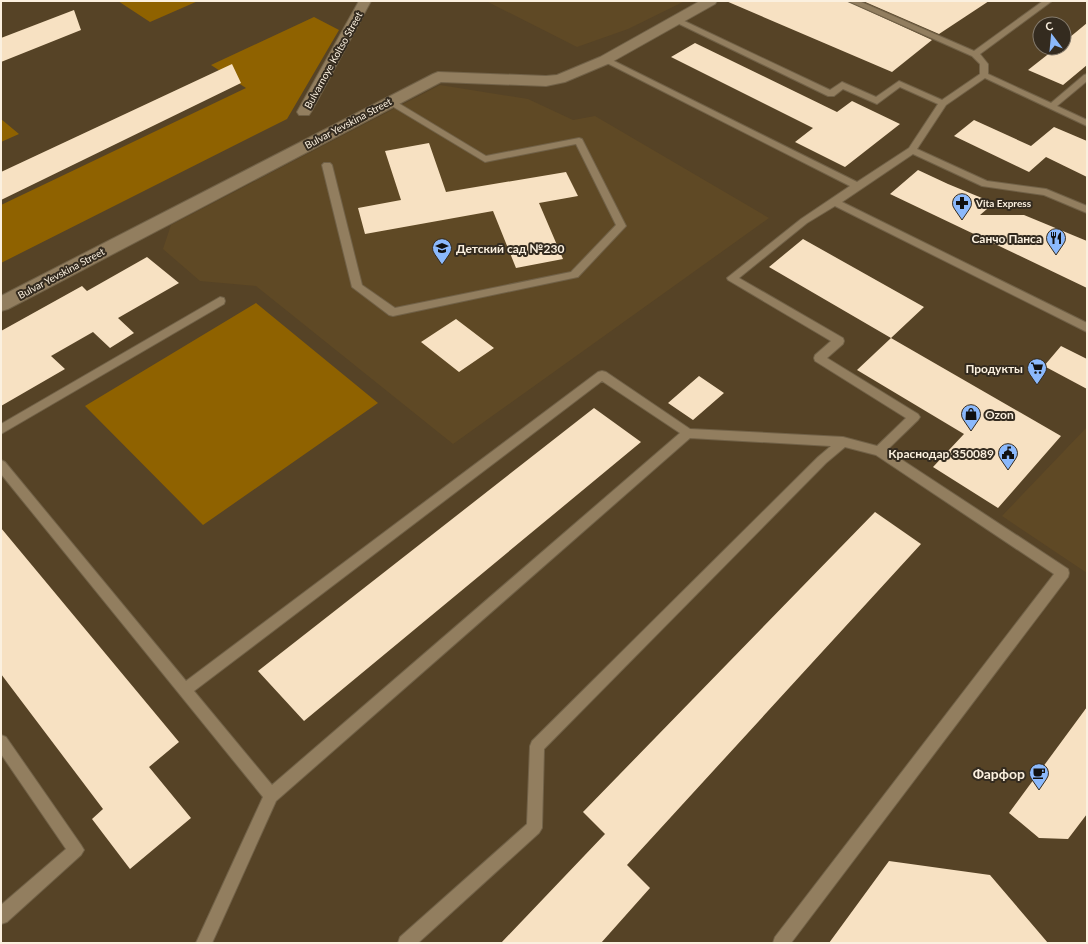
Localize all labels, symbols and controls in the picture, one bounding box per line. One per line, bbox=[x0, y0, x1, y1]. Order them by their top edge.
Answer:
street label: Bulvarnoye Koltso Street bbox=[301, 9, 365, 110]
north arrow bbox=[1032, 16, 1072, 56]
text: С bbox=[1044, 18, 1055, 33]
street label: Bulvar Yevskina Street bbox=[303, 95, 394, 151]
pharmacy icon: Vita Express bbox=[951, 192, 973, 220]
place label: Vita Express bbox=[975, 197, 1032, 209]
restaurant icon: Санчо Панса bbox=[1045, 227, 1067, 255]
place label: Санчо Панса bbox=[971, 231, 1042, 246]
school or university icon: Детский сад №230 bbox=[431, 237, 453, 265]
place label: Детский сад №230 bbox=[456, 241, 564, 256]
street label: Bulvar Yevskina Street bbox=[16, 245, 107, 301]
supermarket icon: Продукты bbox=[1026, 357, 1048, 385]
place label: Продукты bbox=[965, 361, 1023, 376]
shop icon: Ozon bbox=[960, 403, 982, 431]
place label: Ozon bbox=[985, 407, 1014, 422]
public building icon: Краснодар 350089 bbox=[997, 442, 1019, 470]
place label: Краснодар 350089 bbox=[888, 446, 994, 461]
cafe icon: Фарфор bbox=[1028, 762, 1050, 790]
place label: Фарфор bbox=[973, 765, 1025, 782]

